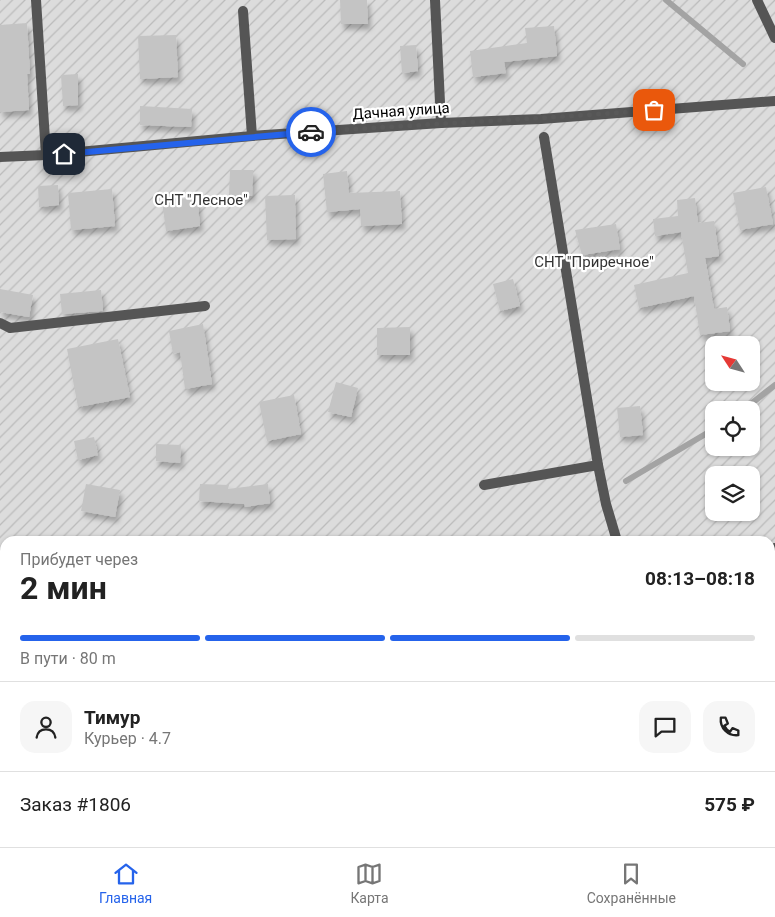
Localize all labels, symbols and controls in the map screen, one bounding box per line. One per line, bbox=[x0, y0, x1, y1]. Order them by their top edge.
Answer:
pin bbox=[633, 89, 675, 131]
icon: bag bbox=[640, 96, 668, 124]
street label: Дачная улица bbox=[352, 99, 450, 123]
courier bbox=[286, 107, 336, 157]
icon: car bbox=[297, 118, 325, 146]
pin bbox=[43, 133, 85, 175]
icon: home bbox=[50, 140, 78, 168]
park label: СНТ "Лесное" bbox=[154, 191, 248, 209]
park label: СНТ "Приречное" bbox=[534, 253, 654, 271]
north arrow bbox=[705, 336, 760, 391]
map controls bbox=[705, 336, 760, 521]
button: locate bbox=[705, 401, 760, 456]
button: layers bbox=[705, 466, 760, 521]
text: Прибудет через bbox=[20, 550, 138, 569]
text: 08:13–08:18 bbox=[645, 567, 755, 590]
text: 2 мин bbox=[20, 569, 107, 607]
text: В пути · 80 m bbox=[20, 649, 116, 668]
button: person bbox=[20, 701, 72, 753]
button: chat bbox=[639, 701, 691, 753]
button: phone bbox=[703, 701, 755, 753]
text: Тимур bbox=[84, 706, 140, 729]
text: Курьер · 4.7 bbox=[84, 729, 171, 748]
text: Заказ #1806 bbox=[20, 793, 131, 816]
text: 575 ₽ bbox=[704, 793, 755, 816]
tab: Главная bbox=[99, 860, 152, 906]
tab: Карта bbox=[350, 860, 389, 906]
tab: Сохранённые bbox=[587, 860, 676, 906]

